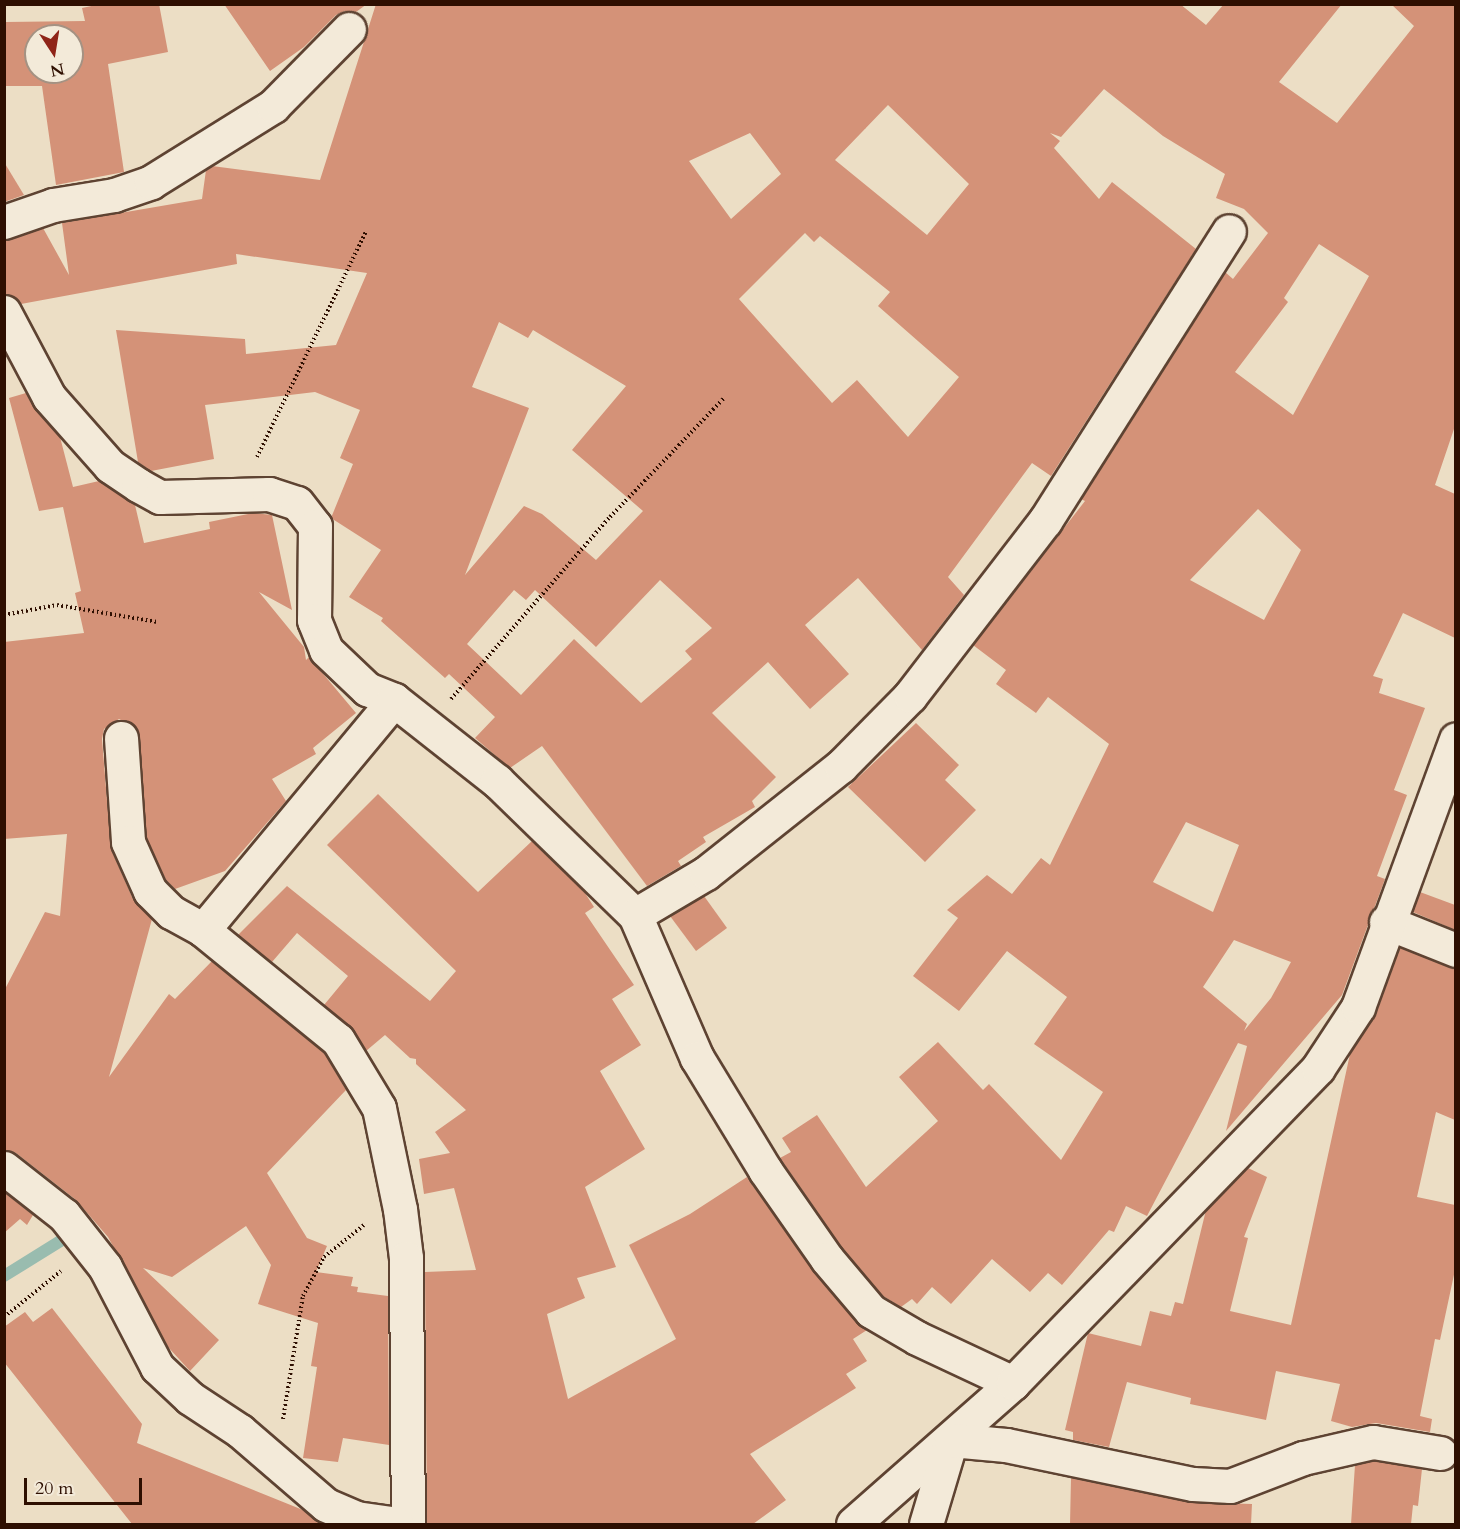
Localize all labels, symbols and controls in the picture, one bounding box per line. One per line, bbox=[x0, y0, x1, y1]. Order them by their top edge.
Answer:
north arrow bbox=[24, 24, 84, 84]
text: N bbox=[48, 57, 66, 82]
scale bar bbox=[27, 1466, 146, 1504]
text: 20 m bbox=[35, 1476, 74, 1501]

